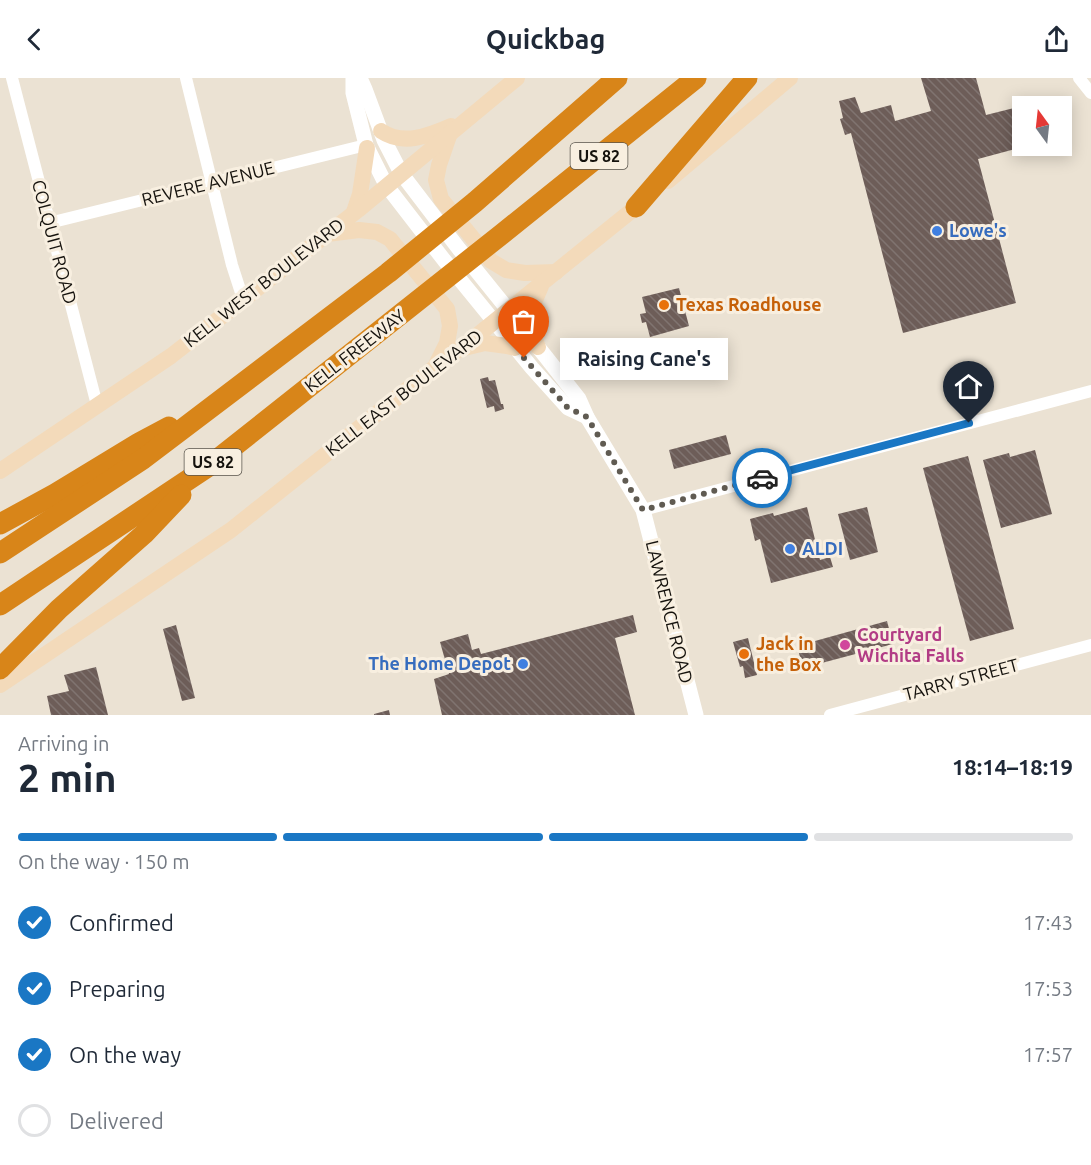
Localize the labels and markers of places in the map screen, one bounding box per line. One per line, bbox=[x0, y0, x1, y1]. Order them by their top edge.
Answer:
place label: Lowe's bbox=[949, 220, 1007, 240]
marker: Lowe's bbox=[930, 224, 944, 238]
place label: Texas Roadhouse bbox=[676, 294, 822, 314]
pin bbox=[498, 296, 549, 358]
marker: Texas Roadhouse bbox=[657, 298, 671, 312]
callout: Raising Cane's bbox=[560, 337, 728, 379]
pin bbox=[943, 361, 994, 423]
place label: ALDI bbox=[802, 538, 843, 558]
marker: ALDI bbox=[783, 542, 797, 556]
place label: Courtyard Wichita Falls bbox=[857, 624, 964, 665]
place label: Jack in the Box bbox=[756, 633, 821, 674]
marker: Courtyard Wichita Falls bbox=[838, 638, 852, 652]
marker: Jack in the Box bbox=[737, 647, 751, 661]
place label: The Home Depot bbox=[368, 653, 511, 673]
marker: The Home Depot bbox=[516, 657, 530, 671]

